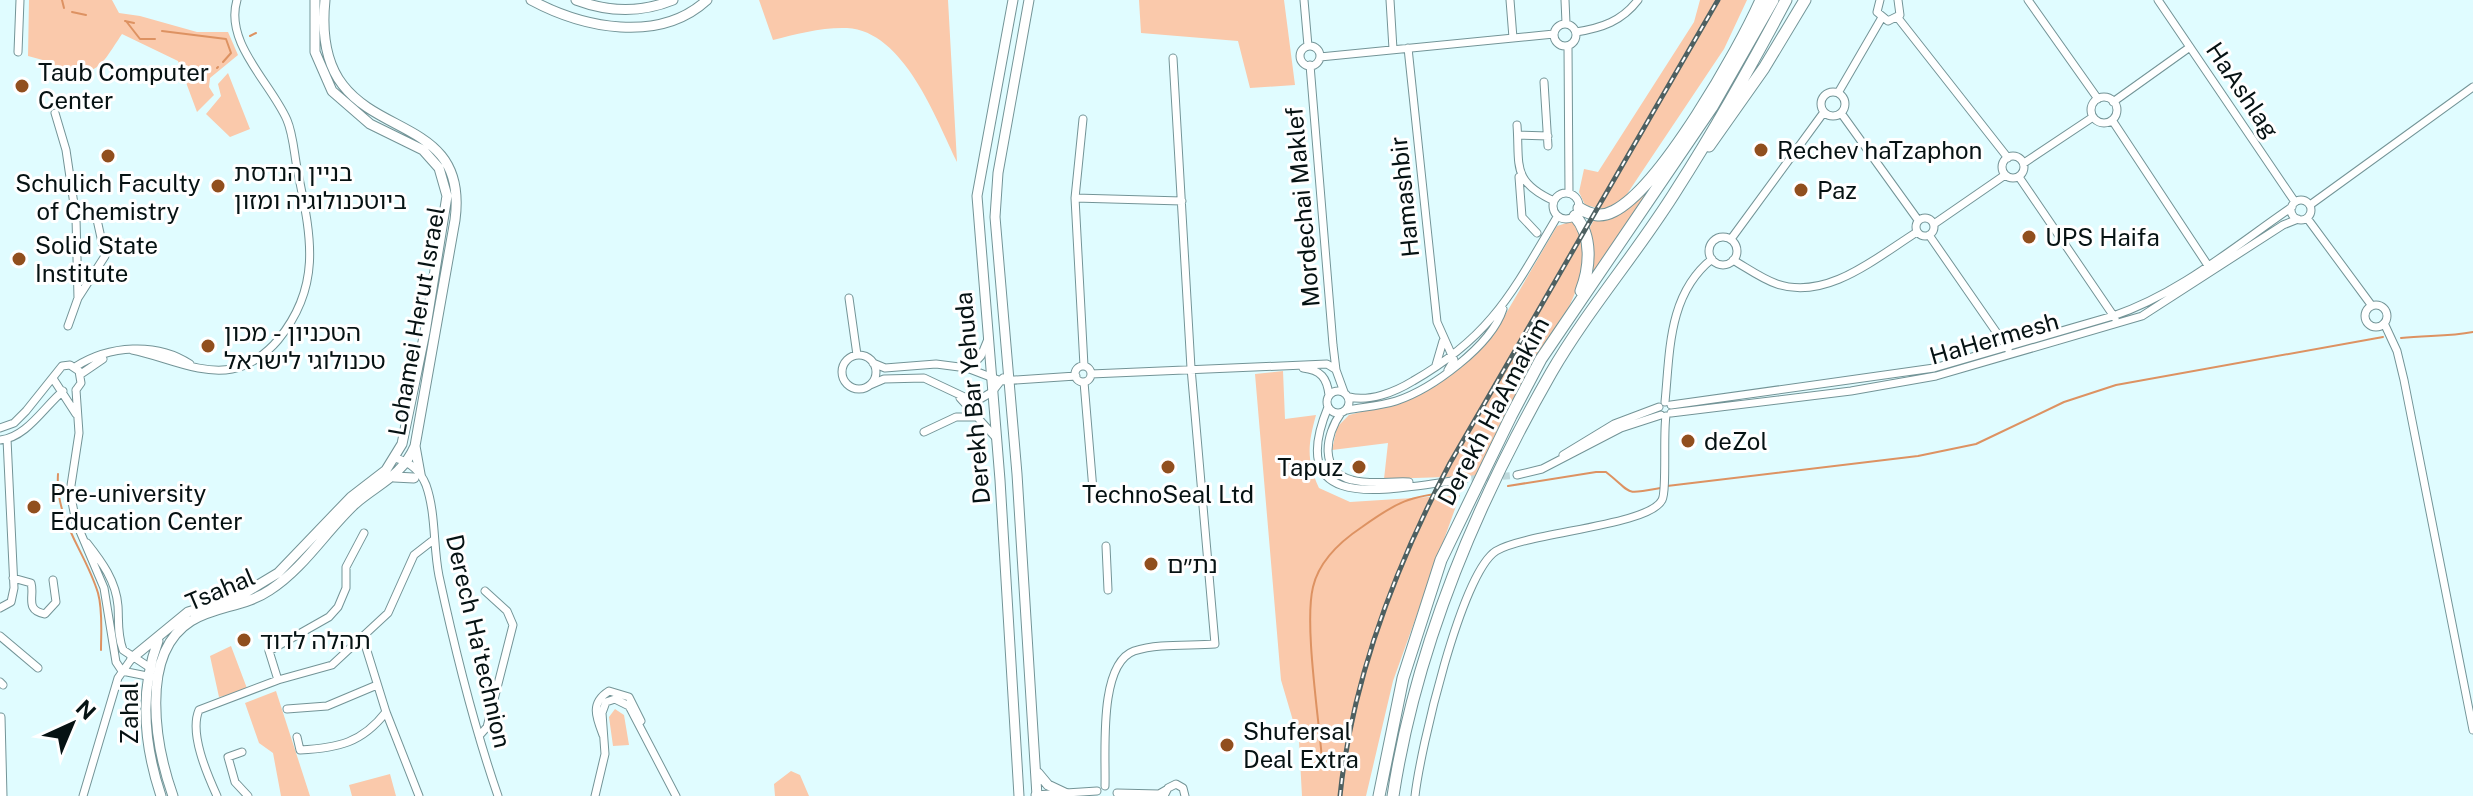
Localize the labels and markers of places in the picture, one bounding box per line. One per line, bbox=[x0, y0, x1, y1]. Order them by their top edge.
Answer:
place label: Taub Computer Center bbox=[38, 58, 209, 114]
marker: Taub Computer Center bbox=[13, 77, 31, 95]
place label: Rechev haTzaphon bbox=[1777, 136, 1982, 164]
marker: Rechev haTzaphon bbox=[1752, 141, 1770, 159]
marker: Schulich Faculty of Chemistry bbox=[99, 147, 117, 165]
place label: בניין הנדסת ביוטכנולוגיה ומזון bbox=[234, 158, 407, 214]
place label: Schulich Faculty of Chemistry bbox=[15, 169, 201, 225]
place label: Paz bbox=[1817, 176, 1857, 204]
marker: בניין הנדסת ביוטכנולוגיה ומזון bbox=[209, 177, 227, 195]
marker: Paz bbox=[1792, 181, 1810, 199]
place label: UPS Haifa bbox=[2045, 223, 2160, 251]
marker: UPS Haifa bbox=[2020, 228, 2038, 246]
place label: Solid State Institute bbox=[35, 231, 158, 287]
marker: Solid State Institute bbox=[10, 250, 28, 268]
place label: הטכניון - מכון טכנולוגי לישראל bbox=[224, 318, 386, 374]
marker: הטכניון - מכון טכנולוגי לישראל bbox=[199, 337, 217, 355]
place label: deZol bbox=[1704, 427, 1768, 455]
marker: deZol bbox=[1679, 432, 1697, 450]
place label: Tapuz bbox=[1277, 453, 1343, 481]
marker: TechnoSeal Ltd bbox=[1159, 458, 1177, 476]
marker: Tapuz bbox=[1350, 458, 1368, 476]
place label: Pre-university Education Center bbox=[50, 479, 243, 535]
place label: TechnoSeal Ltd bbox=[1082, 480, 1254, 508]
marker: Pre-university Education Center bbox=[25, 498, 43, 516]
place label: נת״ם bbox=[1167, 550, 1218, 578]
marker: נת״ם bbox=[1142, 555, 1160, 573]
place label: תהלה לדוד bbox=[260, 626, 371, 654]
marker: תהלה לדוד bbox=[235, 631, 253, 649]
place label: Shufersal Deal Extra bbox=[1243, 717, 1359, 773]
marker: Shufersal Deal Extra bbox=[1218, 736, 1236, 754]

